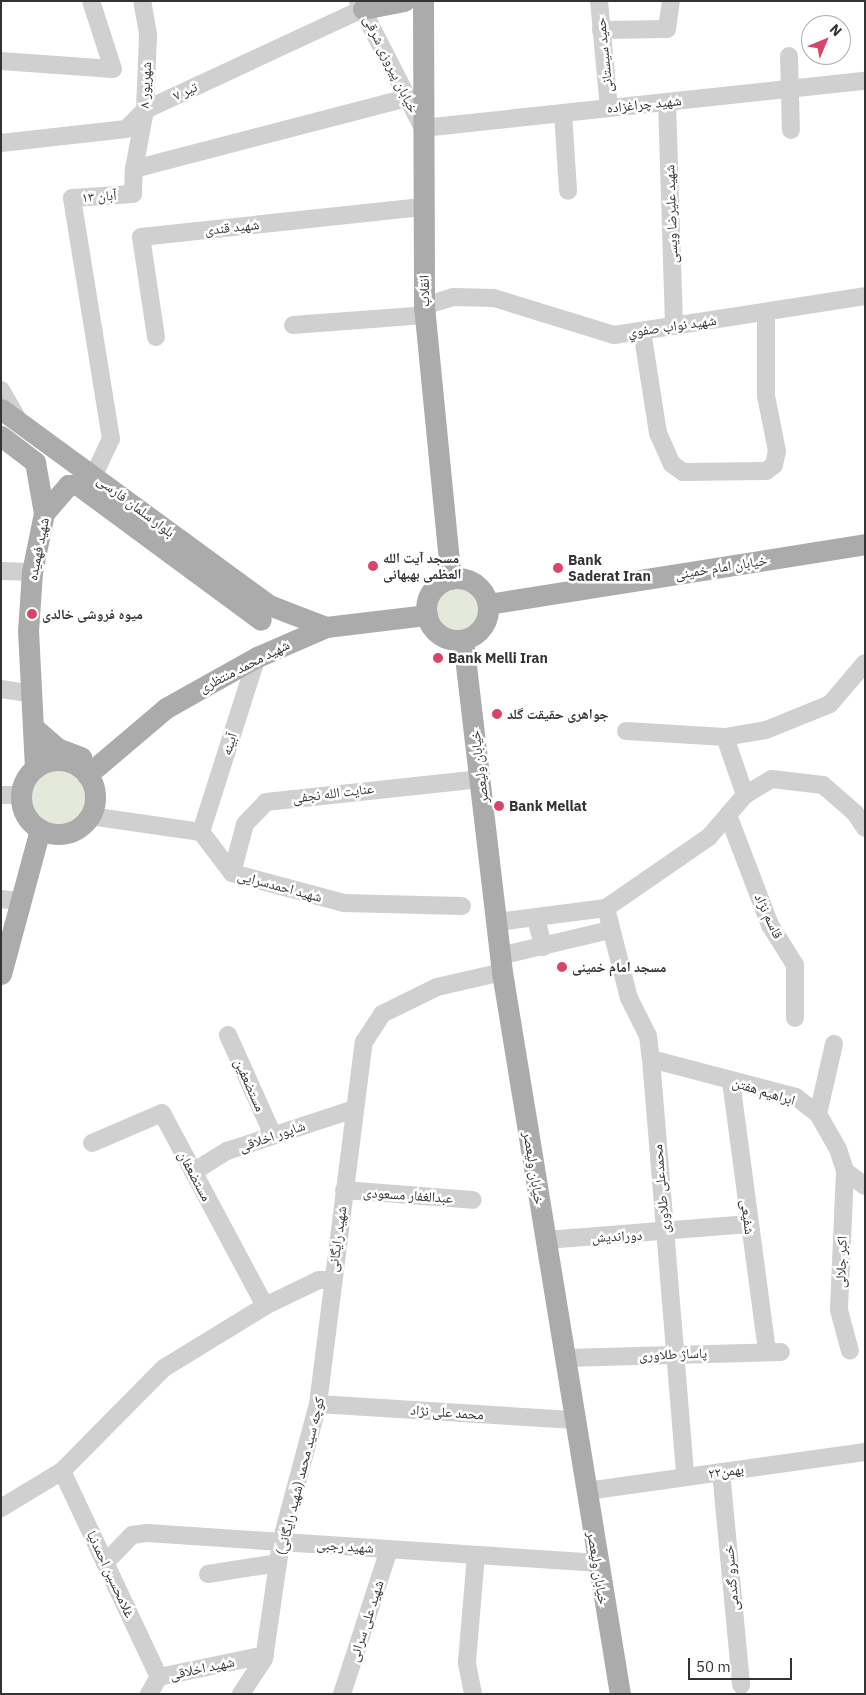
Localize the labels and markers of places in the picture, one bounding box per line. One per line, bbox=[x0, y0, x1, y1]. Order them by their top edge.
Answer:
place label: مسجد آیت الله العظمی بهبهانی bbox=[383, 550, 462, 582]
place label: Bank Saderat Iran bbox=[568, 552, 651, 584]
marker: مسجد آیت الله العظمی بهبهانی bbox=[367, 560, 379, 572]
marker: Bank Saderat Iran bbox=[552, 562, 564, 574]
place label: میوه فروشی خالدی bbox=[42, 606, 143, 622]
marker: میوه فروشی خالدی bbox=[26, 608, 38, 620]
place label: Bank Melli Iran bbox=[448, 650, 548, 666]
marker: Bank Melli Iran bbox=[432, 652, 444, 664]
place label: جواهری حقیقت گلد bbox=[507, 706, 609, 722]
marker: جواهری حقیقت گلد bbox=[491, 708, 503, 720]
place label: Bank Mellat bbox=[509, 798, 587, 814]
marker: Bank Mellat bbox=[493, 800, 505, 812]
place label: مسجد امام خمینی bbox=[572, 959, 666, 975]
marker: مسجد امام خمینی bbox=[556, 961, 568, 973]

